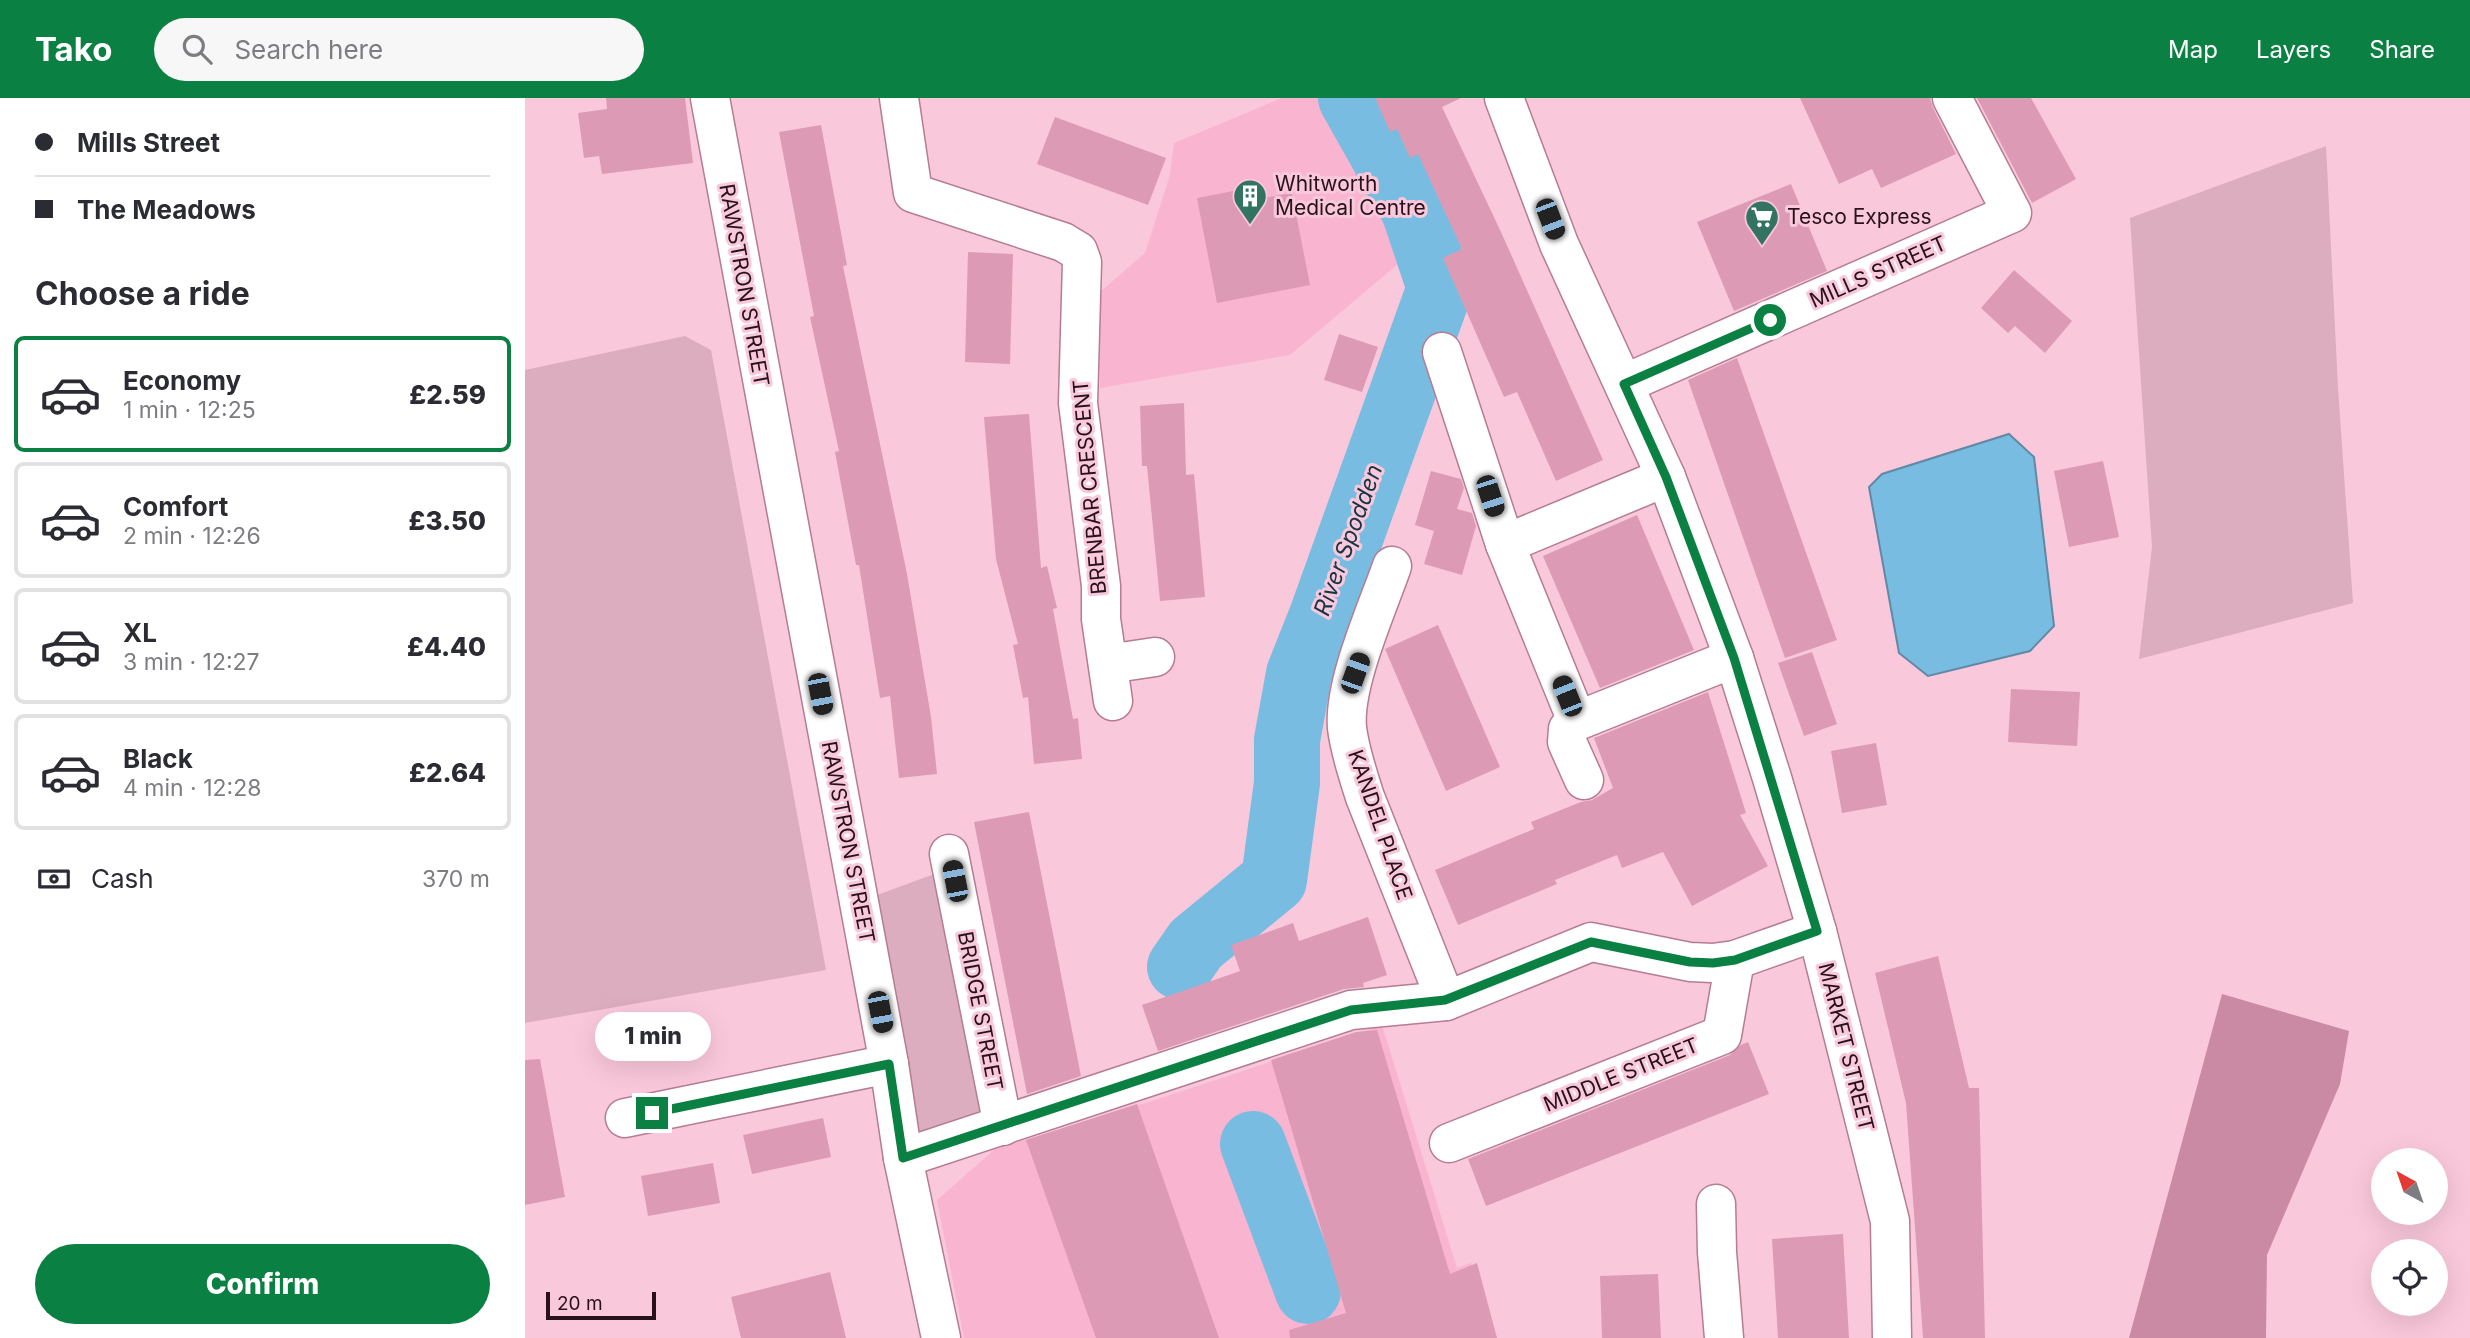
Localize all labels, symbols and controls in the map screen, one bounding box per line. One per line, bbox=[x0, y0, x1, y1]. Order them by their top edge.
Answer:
search box bbox=[154, 18, 644, 81]
text: Tako bbox=[35, 29, 112, 69]
icon: search bbox=[178, 30, 216, 68]
text: Search here bbox=[234, 34, 383, 65]
text: Map bbox=[2168, 35, 2218, 64]
text: Layers bbox=[2256, 35, 2331, 64]
text: Share bbox=[2369, 35, 2435, 64]
text: Mills Street bbox=[77, 127, 220, 158]
place label: Whitworth Medical Centre bbox=[1275, 171, 1426, 220]
building icon: Whitworth Medical Centre bbox=[1231, 177, 1269, 226]
street label: RAWSTRON STREET bbox=[714, 182, 775, 388]
text: The Meadows bbox=[77, 194, 256, 225]
car bbox=[1533, 196, 1568, 242]
supermarket icon: Tesco Express bbox=[1743, 198, 1781, 247]
place label: Tesco Express bbox=[1787, 204, 1932, 229]
street label: MILLS STREET bbox=[1806, 230, 1950, 313]
text: Choose a ride bbox=[35, 274, 250, 313]
route start bbox=[1754, 304, 1786, 336]
icon: car bbox=[39, 363, 102, 426]
text: Economy bbox=[123, 365, 241, 396]
text: £2.59 bbox=[409, 379, 486, 410]
street label: BRENBAR CRESCENT bbox=[1068, 379, 1111, 596]
text: 1 min · 12:25 bbox=[123, 396, 256, 424]
water label: River Spodden bbox=[1308, 461, 1388, 619]
car bbox=[1474, 473, 1507, 519]
icon: car bbox=[39, 489, 102, 552]
text: Comfort bbox=[123, 491, 228, 522]
text: £3.50 bbox=[409, 505, 486, 536]
text: 2 min · 12:26 bbox=[123, 522, 261, 550]
icon: car bbox=[39, 615, 102, 678]
text: XL bbox=[123, 617, 157, 648]
text: £4.40 bbox=[407, 631, 486, 662]
text: 3 min · 12:27 bbox=[123, 648, 260, 676]
car bbox=[1338, 650, 1373, 696]
car bbox=[806, 671, 835, 717]
car bbox=[1550, 673, 1585, 719]
street label: RAWSTRON STREET bbox=[817, 739, 880, 945]
icon: car bbox=[39, 741, 102, 804]
text: Black bbox=[123, 743, 193, 774]
street label: KANDEL PLACE bbox=[1343, 747, 1418, 903]
text: £2.64 bbox=[409, 757, 486, 788]
text: 4 min · 12:28 bbox=[123, 774, 261, 802]
car bbox=[941, 858, 970, 904]
icon: cash bbox=[35, 860, 73, 898]
text: Cash bbox=[91, 863, 154, 894]
text: 370 m bbox=[422, 865, 490, 893]
street label: BRIDGE STREET bbox=[953, 929, 1008, 1093]
street label: MARKET STREET bbox=[1813, 960, 1879, 1134]
car bbox=[866, 989, 895, 1035]
callout: 1 min bbox=[594, 1012, 710, 1060]
text: 1 min bbox=[624, 1022, 682, 1050]
street label: MIDDLE STREET bbox=[1540, 1032, 1702, 1117]
route end bbox=[636, 1097, 668, 1129]
north arrow bbox=[2371, 1148, 2448, 1225]
map controls bbox=[2371, 1148, 2448, 1316]
button: locate bbox=[2371, 1239, 2448, 1316]
button: Confirm bbox=[35, 1244, 490, 1324]
scale bar bbox=[546, 1289, 656, 1321]
text: 20 m bbox=[557, 1292, 603, 1315]

